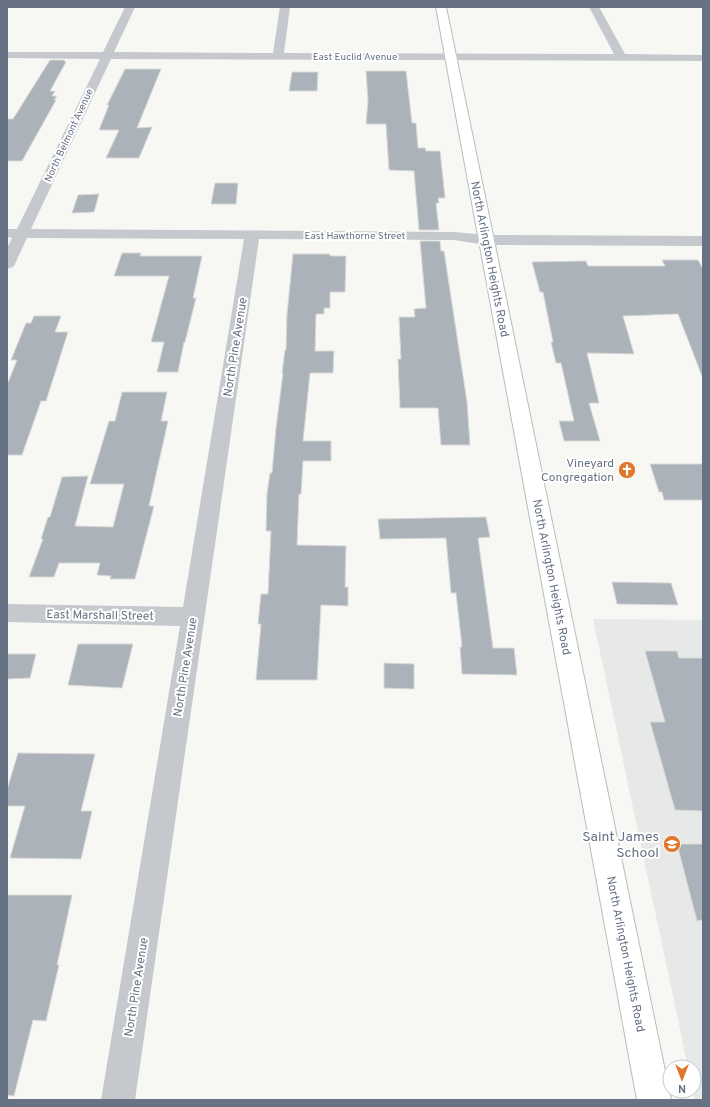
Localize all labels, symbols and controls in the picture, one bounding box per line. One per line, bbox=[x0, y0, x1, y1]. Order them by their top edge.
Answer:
street label: East Euclid Avenue bbox=[313, 51, 397, 64]
street label: North Belmont Avenue bbox=[42, 87, 97, 184]
street label: North Arlington Heights Road bbox=[466, 180, 512, 339]
street label: East Hawthorne Street bbox=[305, 230, 406, 243]
street label: North Pine Avenue bbox=[220, 296, 252, 398]
place label: Vineyard Congregation bbox=[541, 456, 614, 486]
church icon: Vineyard Congregation bbox=[617, 460, 637, 480]
street label: North Arlington Heights Road bbox=[528, 498, 574, 657]
street label: East Marshall Street bbox=[46, 607, 154, 625]
street label: North Pine Avenue bbox=[170, 616, 202, 718]
place label: Saint James School bbox=[582, 829, 659, 862]
school or university icon: Saint James School bbox=[662, 834, 682, 854]
street label: North Arlington Heights Road bbox=[602, 875, 648, 1034]
street label: North Pine Avenue bbox=[121, 936, 153, 1038]
north arrow bbox=[662, 1059, 702, 1099]
text: N bbox=[678, 1081, 686, 1095]

